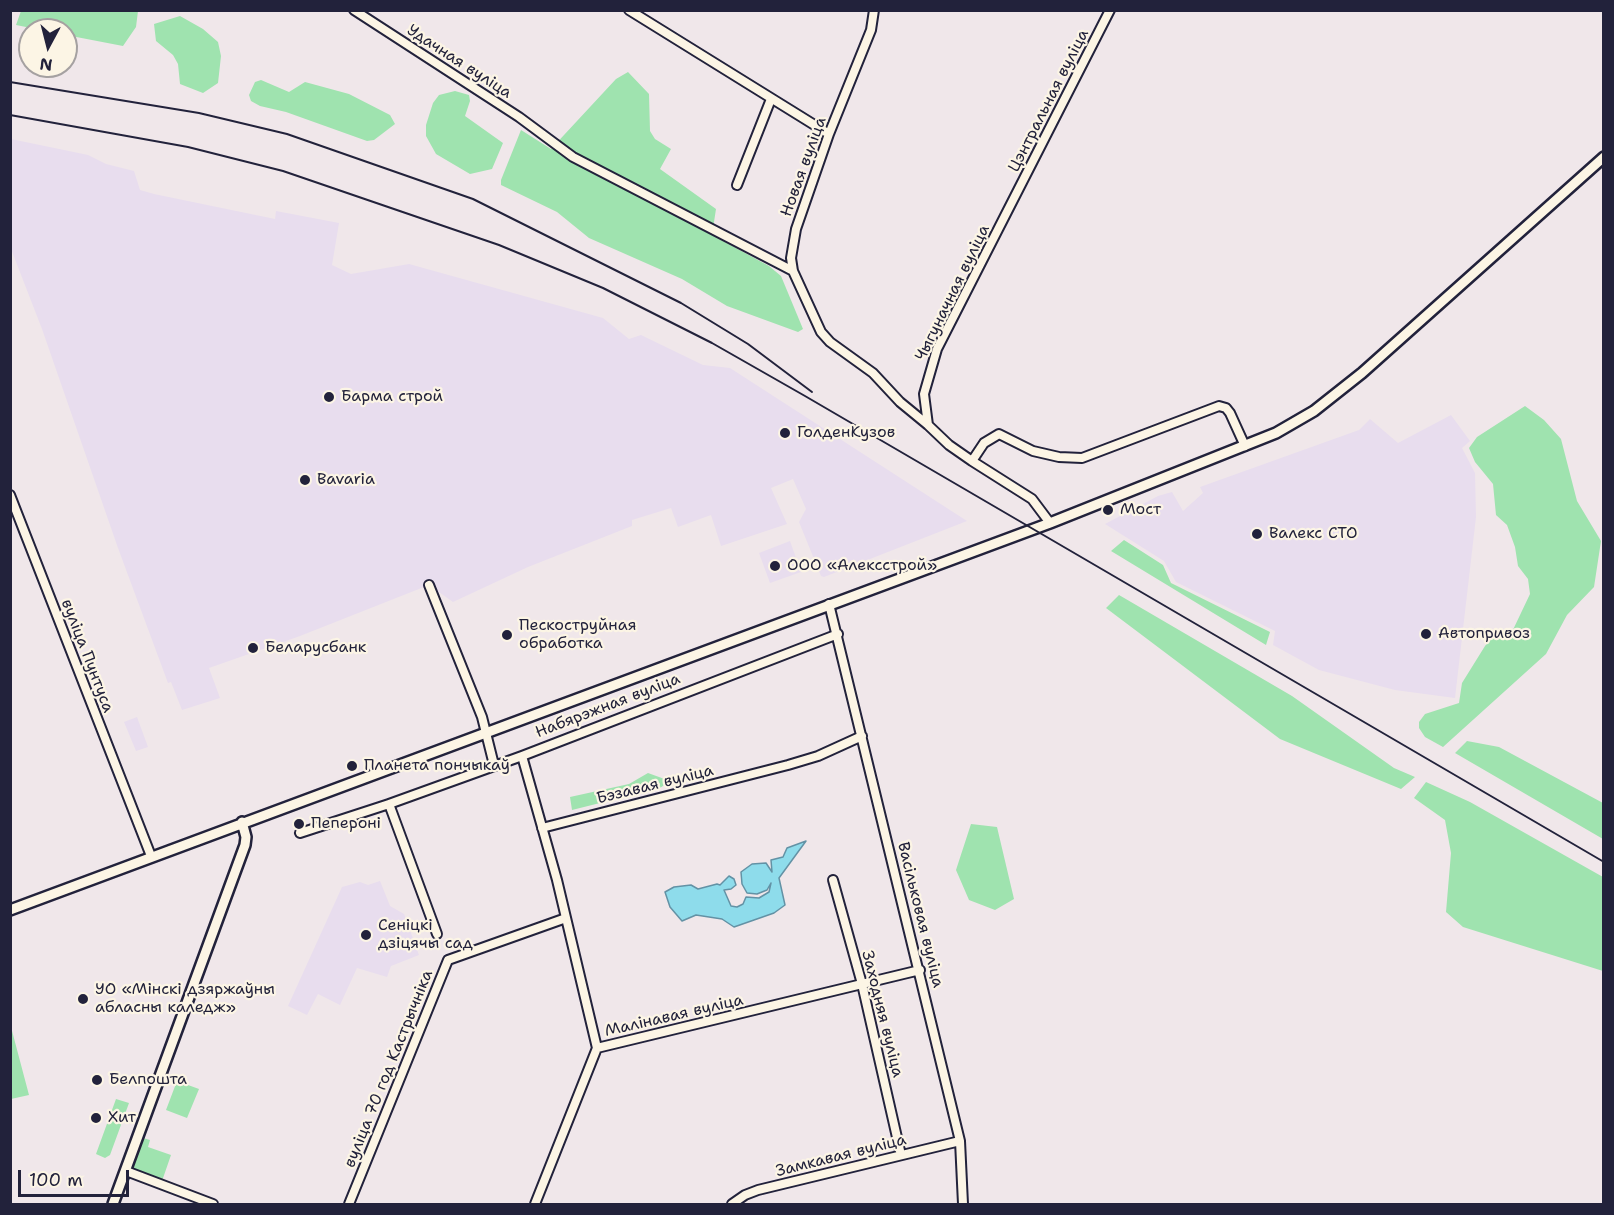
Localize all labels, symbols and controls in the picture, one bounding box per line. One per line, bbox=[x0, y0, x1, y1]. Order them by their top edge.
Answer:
north arrow bbox=[18, 18, 78, 78]
street label: Удачная вуліца bbox=[403, 21, 515, 103]
street label: Цэнтральная вуліца bbox=[1005, 26, 1093, 176]
text: N bbox=[38, 53, 54, 76]
street label: Новая вуліца bbox=[777, 115, 831, 219]
street label: Чыгуначная вуліца bbox=[912, 222, 994, 364]
place label: Барма строй bbox=[341, 387, 443, 407]
marker: Барма строй bbox=[322, 390, 336, 404]
place label: ГолденКузов bbox=[797, 423, 895, 443]
marker: ГолденКузов bbox=[778, 426, 792, 440]
place label: Bavaria bbox=[317, 470, 375, 490]
marker: Bavaria bbox=[298, 473, 312, 487]
place label: Мост bbox=[1120, 500, 1161, 520]
marker: Мост bbox=[1101, 503, 1115, 517]
place label: Валекс СТО bbox=[1269, 524, 1358, 544]
marker: Валекс СТО bbox=[1250, 527, 1264, 541]
place label: ООО «Алексстрой» bbox=[787, 556, 937, 576]
marker: ООО «Алексстрой» bbox=[768, 559, 782, 573]
street label: вуліца Пунтуса bbox=[57, 596, 117, 716]
place label: Пескоструйная обработка bbox=[519, 616, 636, 654]
place label: Автопривоз bbox=[1438, 624, 1530, 644]
marker: Автопривоз bbox=[1419, 627, 1433, 641]
marker: Пескоструйная обработка bbox=[500, 628, 514, 642]
place label: Беларусбанк bbox=[265, 638, 366, 658]
marker: Беларусбанк bbox=[246, 641, 260, 655]
street label: Набярэжная вуліца bbox=[533, 670, 683, 742]
place label: Планета пончыкаў bbox=[364, 756, 510, 776]
marker: Планета пончыкаў bbox=[345, 759, 359, 773]
street label: Бэзавая вуліца bbox=[595, 761, 715, 809]
place label: Пепероні bbox=[311, 814, 381, 834]
marker: Пепероні bbox=[292, 817, 306, 831]
street label: Васільковая вуліца bbox=[893, 840, 947, 990]
place label: Сеніцкі дзіцячы сад bbox=[378, 916, 473, 954]
marker: Сеніцкі дзіцячы сад bbox=[359, 928, 373, 942]
street label: Заходняя вуліца bbox=[857, 949, 907, 1079]
street label: вуліца 70 год Кастрычніка bbox=[341, 967, 437, 1171]
place label: УО «Мінскі дзяржаўны абласны каледж» bbox=[95, 980, 275, 1018]
street label: Малінавая вуліца bbox=[603, 991, 745, 1041]
marker: УО «Мінскі дзяржаўны абласны каледж» bbox=[76, 992, 90, 1006]
place label: Белпошта bbox=[109, 1070, 187, 1090]
marker: Белпошта bbox=[90, 1073, 104, 1087]
place label: Хит bbox=[108, 1108, 136, 1128]
marker: Хит bbox=[89, 1111, 103, 1125]
street label: Замкавая вуліца bbox=[774, 1131, 908, 1181]
scale bar bbox=[21, 1158, 132, 1196]
text: 100 m bbox=[29, 1168, 83, 1192]

